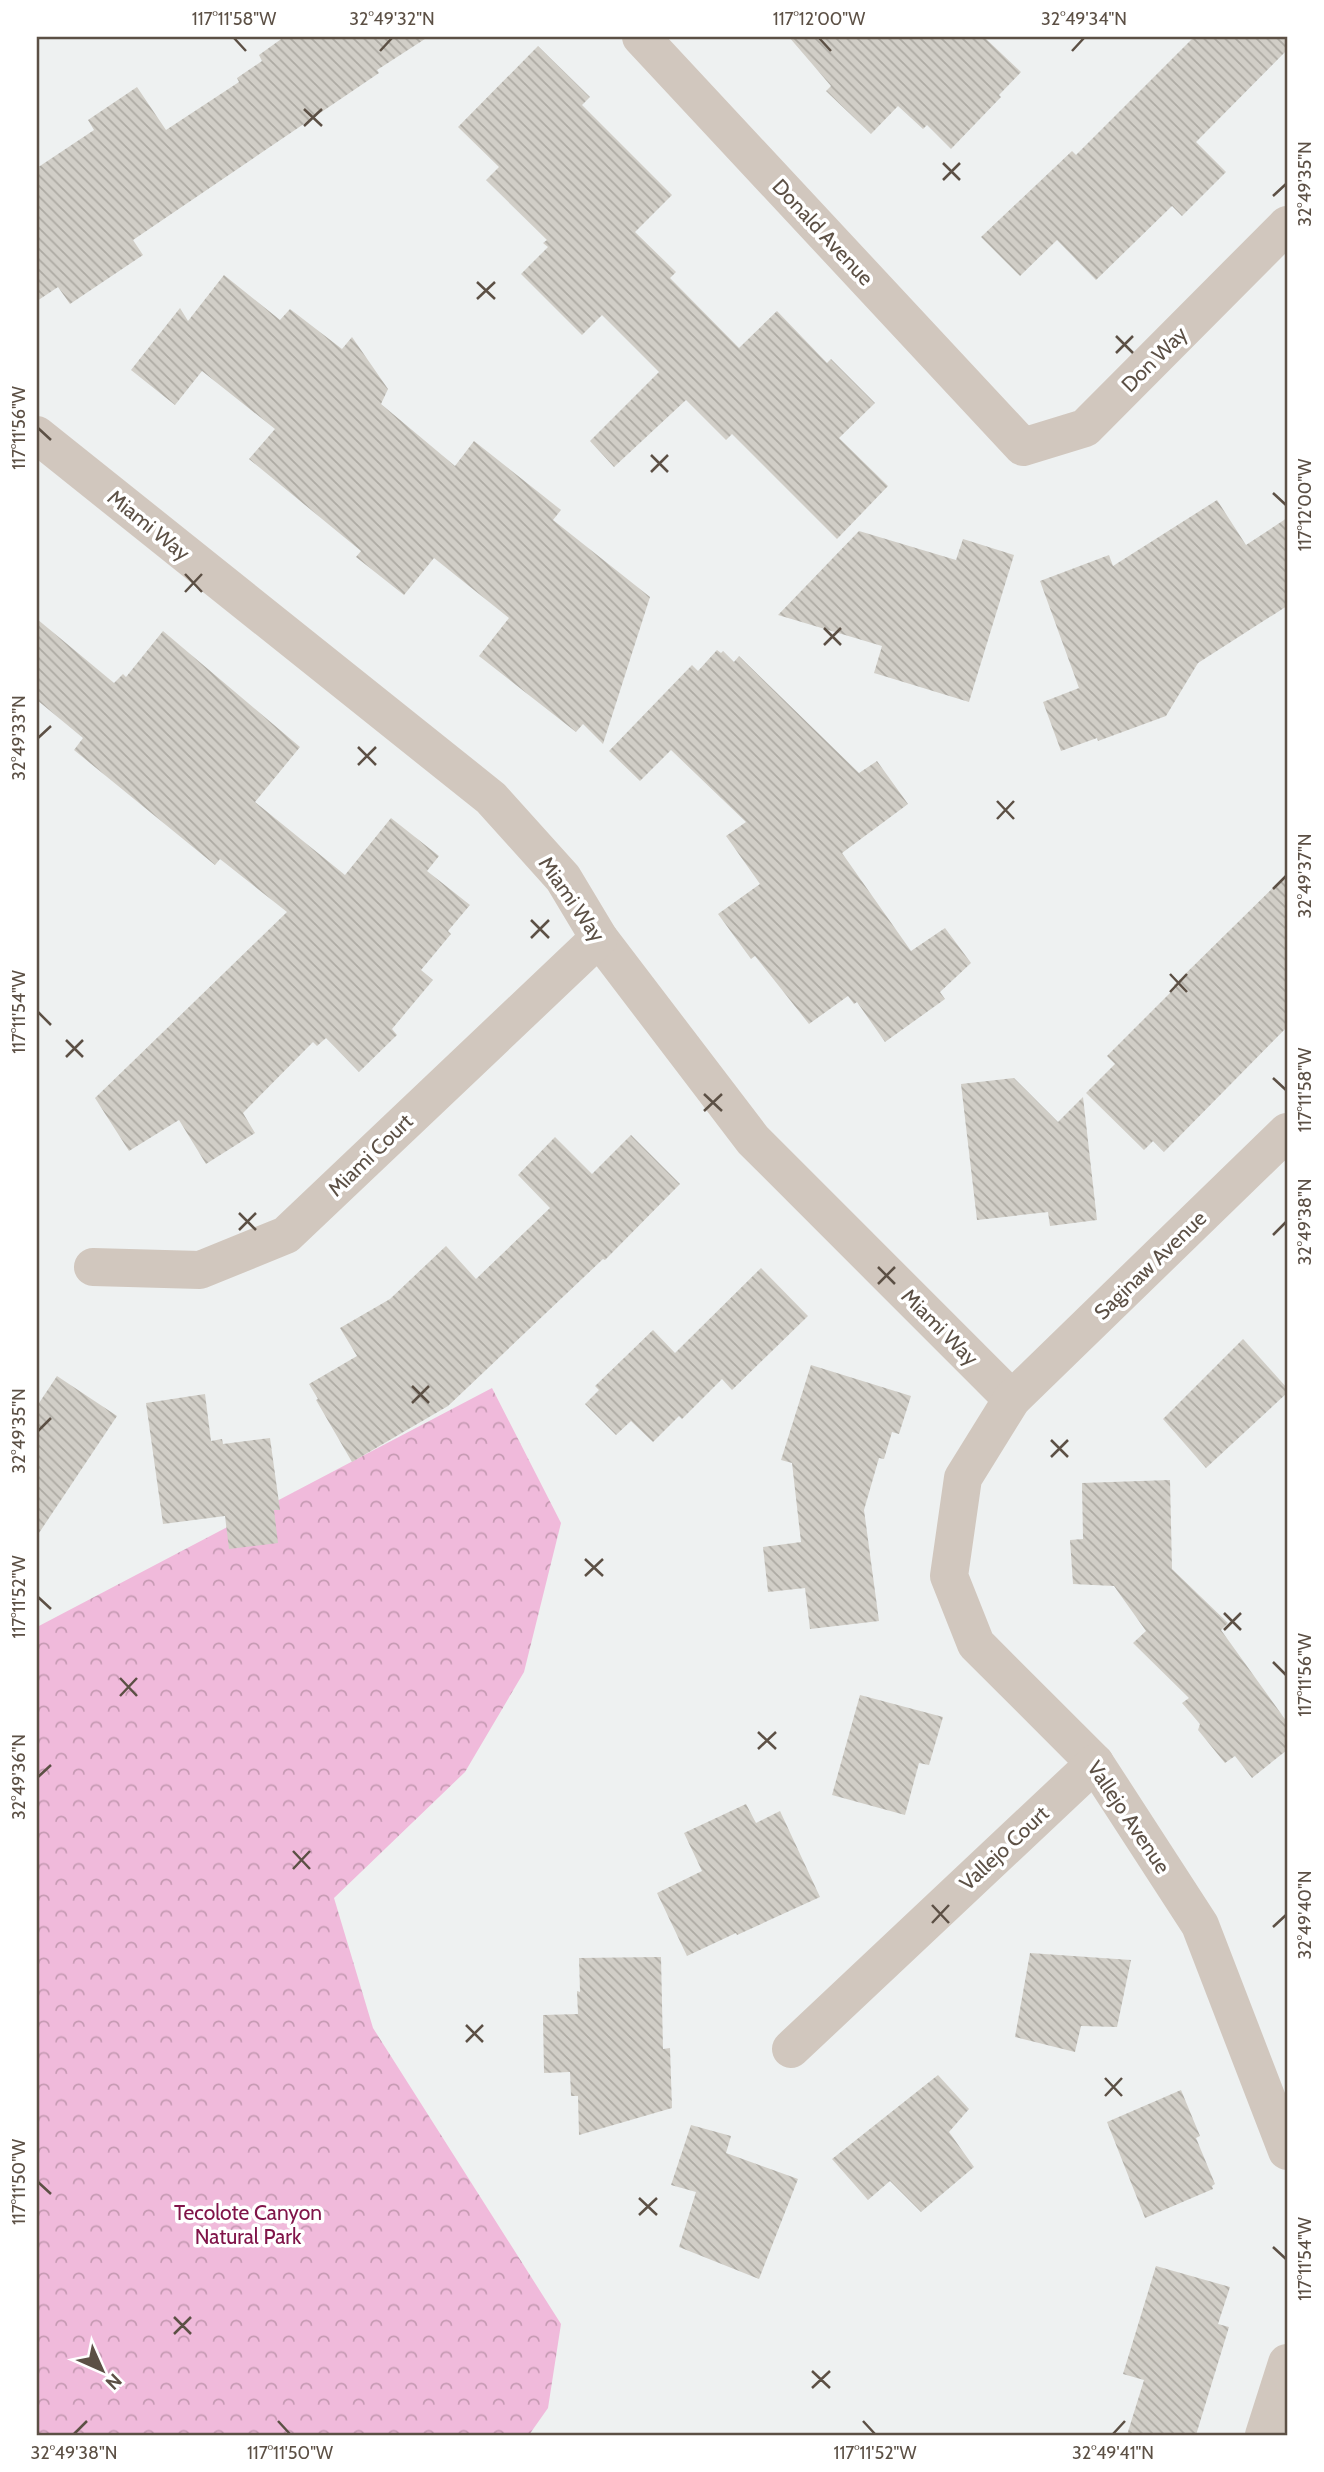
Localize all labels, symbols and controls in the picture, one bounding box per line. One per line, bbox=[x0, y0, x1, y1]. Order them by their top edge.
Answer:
text: 117°11'58"W bbox=[192, 8, 276, 30]
text: 32°49'32"N bbox=[349, 8, 435, 30]
text: 117°12'00"W bbox=[773, 8, 865, 30]
text: 32°49'34"N bbox=[1041, 8, 1127, 30]
text: 32°49'35"N bbox=[1294, 141, 1316, 227]
street label: Donald Avenue bbox=[767, 174, 879, 291]
street label: Don Way bbox=[1116, 321, 1192, 397]
text: 117°11'56"W bbox=[8, 386, 30, 470]
text: 117°12'00"W bbox=[1294, 459, 1316, 551]
street label: Miami Way bbox=[103, 484, 195, 566]
text: 32°49'33"N bbox=[8, 695, 30, 781]
text: 32°49'37"N bbox=[1294, 834, 1316, 918]
street label: Miami Way bbox=[534, 852, 611, 947]
text: 117°11'54"W bbox=[8, 970, 30, 1054]
text: 117°11'58"W bbox=[1294, 1048, 1316, 1132]
street label: Miami Court bbox=[323, 1109, 417, 1201]
text: 32°49'38"N bbox=[1294, 1179, 1316, 1265]
street label: Saginaw Avenue bbox=[1089, 1205, 1211, 1325]
street label: Miami Way bbox=[896, 1283, 984, 1371]
text: 32°49'35"N bbox=[8, 1388, 30, 1474]
text: 117°11'52"W bbox=[8, 1556, 30, 1638]
text: 117°11'56"W bbox=[1294, 1633, 1316, 1717]
text: 32°49'36"N bbox=[8, 1734, 30, 1820]
street label: Vallejo Avenue bbox=[1081, 1756, 1176, 1879]
street label: Vallejo Court bbox=[954, 1801, 1054, 1896]
text: 32°49'40"N bbox=[1294, 1871, 1316, 1959]
text: 117°11'50"W bbox=[8, 2139, 30, 2225]
park label: Tecolote Canyon Natural Park bbox=[174, 2200, 322, 2249]
text: 117°11'54"W bbox=[1294, 2217, 1316, 2301]
north arrow bbox=[66, 2336, 136, 2406]
text: N bbox=[101, 2369, 127, 2395]
text: 32°49'38"N bbox=[31, 2442, 117, 2464]
text: 117°11'50"W bbox=[247, 2442, 333, 2464]
text: 117°11'52"W bbox=[834, 2442, 916, 2464]
text: 32°49'41"N bbox=[1072, 2442, 1154, 2464]

